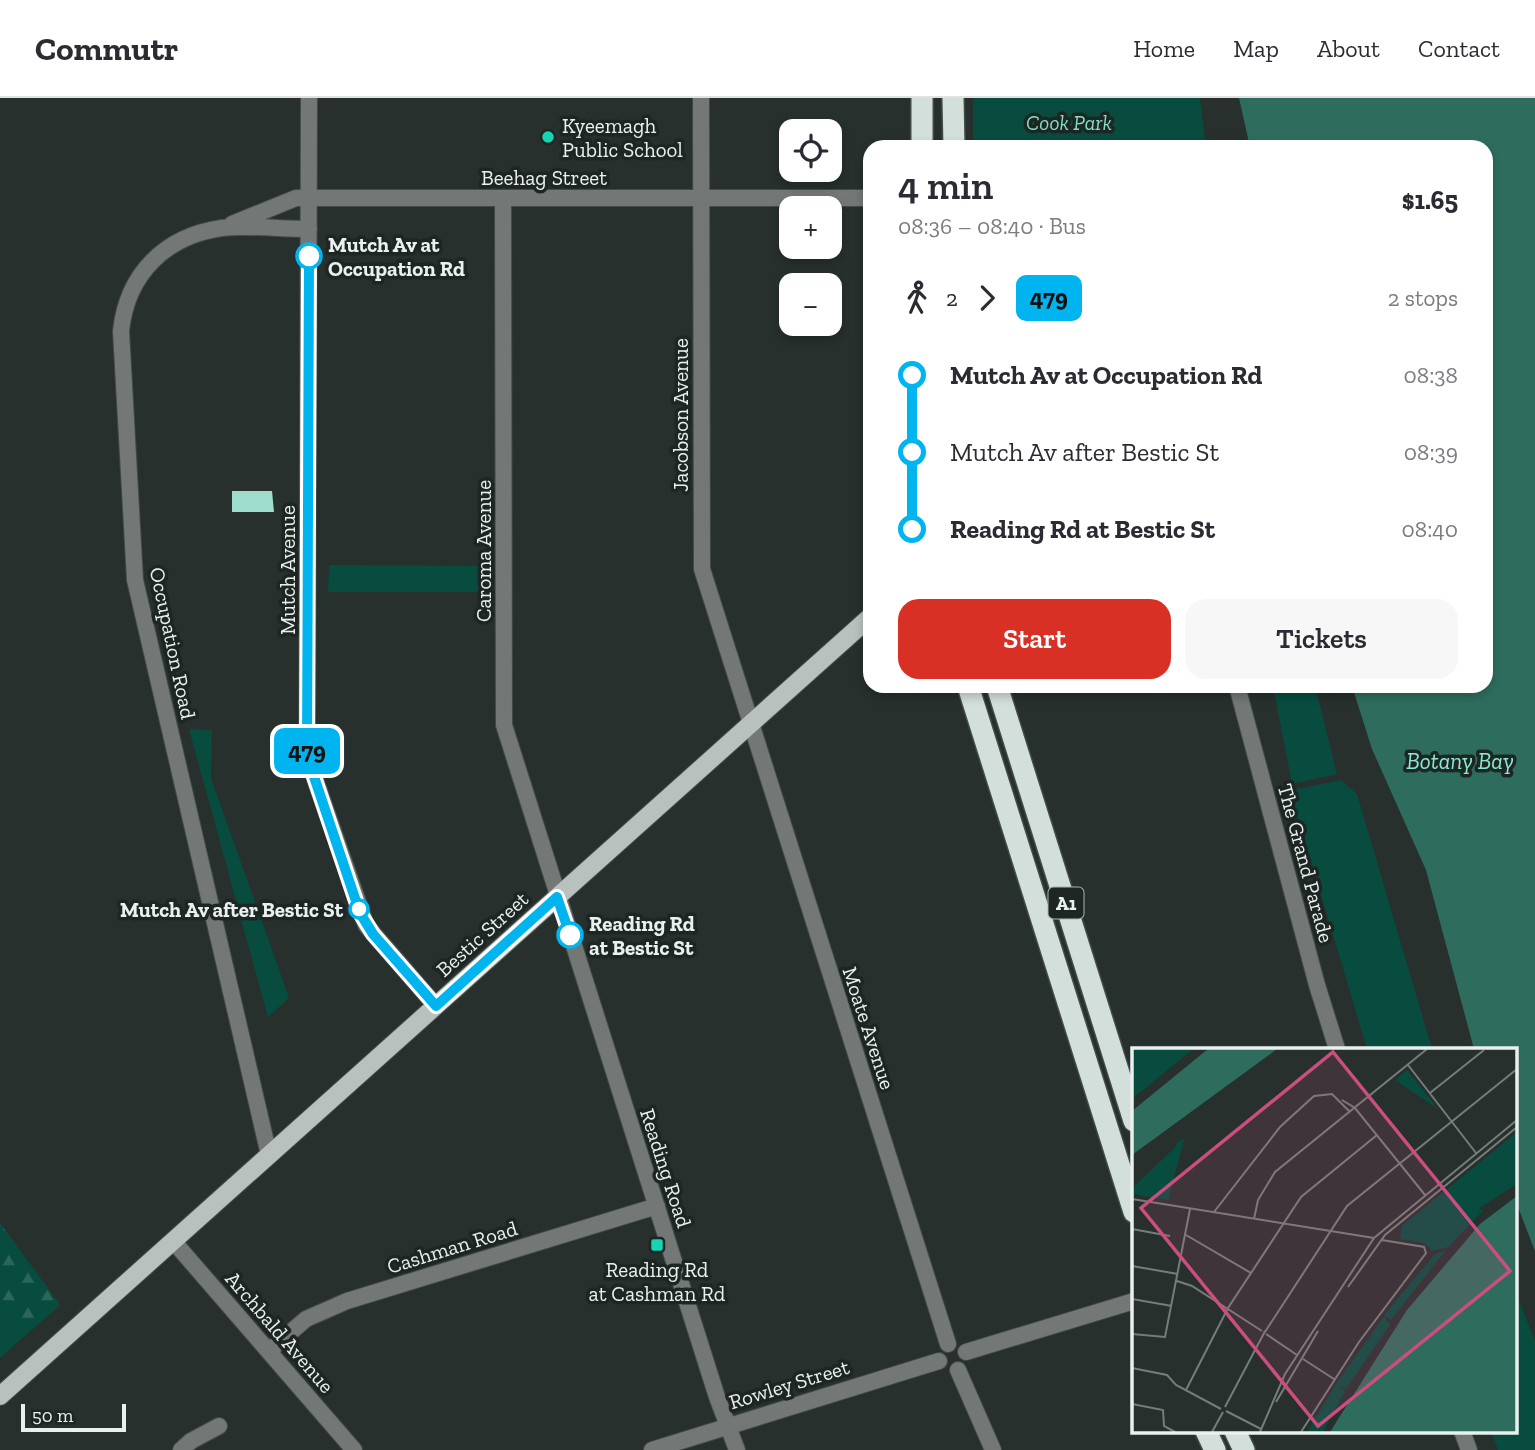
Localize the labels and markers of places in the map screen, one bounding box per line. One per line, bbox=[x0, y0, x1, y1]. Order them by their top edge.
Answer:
place label: Kyeemagh Public School bbox=[562, 113, 683, 162]
marker: Kyeemagh Public School bbox=[540, 129, 556, 145]
place label: Mutch Av at Occupation Rd bbox=[328, 232, 465, 281]
marker: Mutch Av at Occupation Rd bbox=[296, 243, 322, 269]
place label: Mutch Av after Bestic St bbox=[120, 897, 344, 922]
marker: Mutch Av after Bestic St bbox=[349, 899, 369, 919]
place label: Reading Rd at Bestic St bbox=[589, 911, 695, 960]
marker: Reading Rd at Bestic St bbox=[557, 922, 583, 948]
marker: Reading Rd at Cashman Rd bbox=[649, 1237, 665, 1253]
place label: Reading Rd at Cashman Rd bbox=[589, 1257, 726, 1306]

